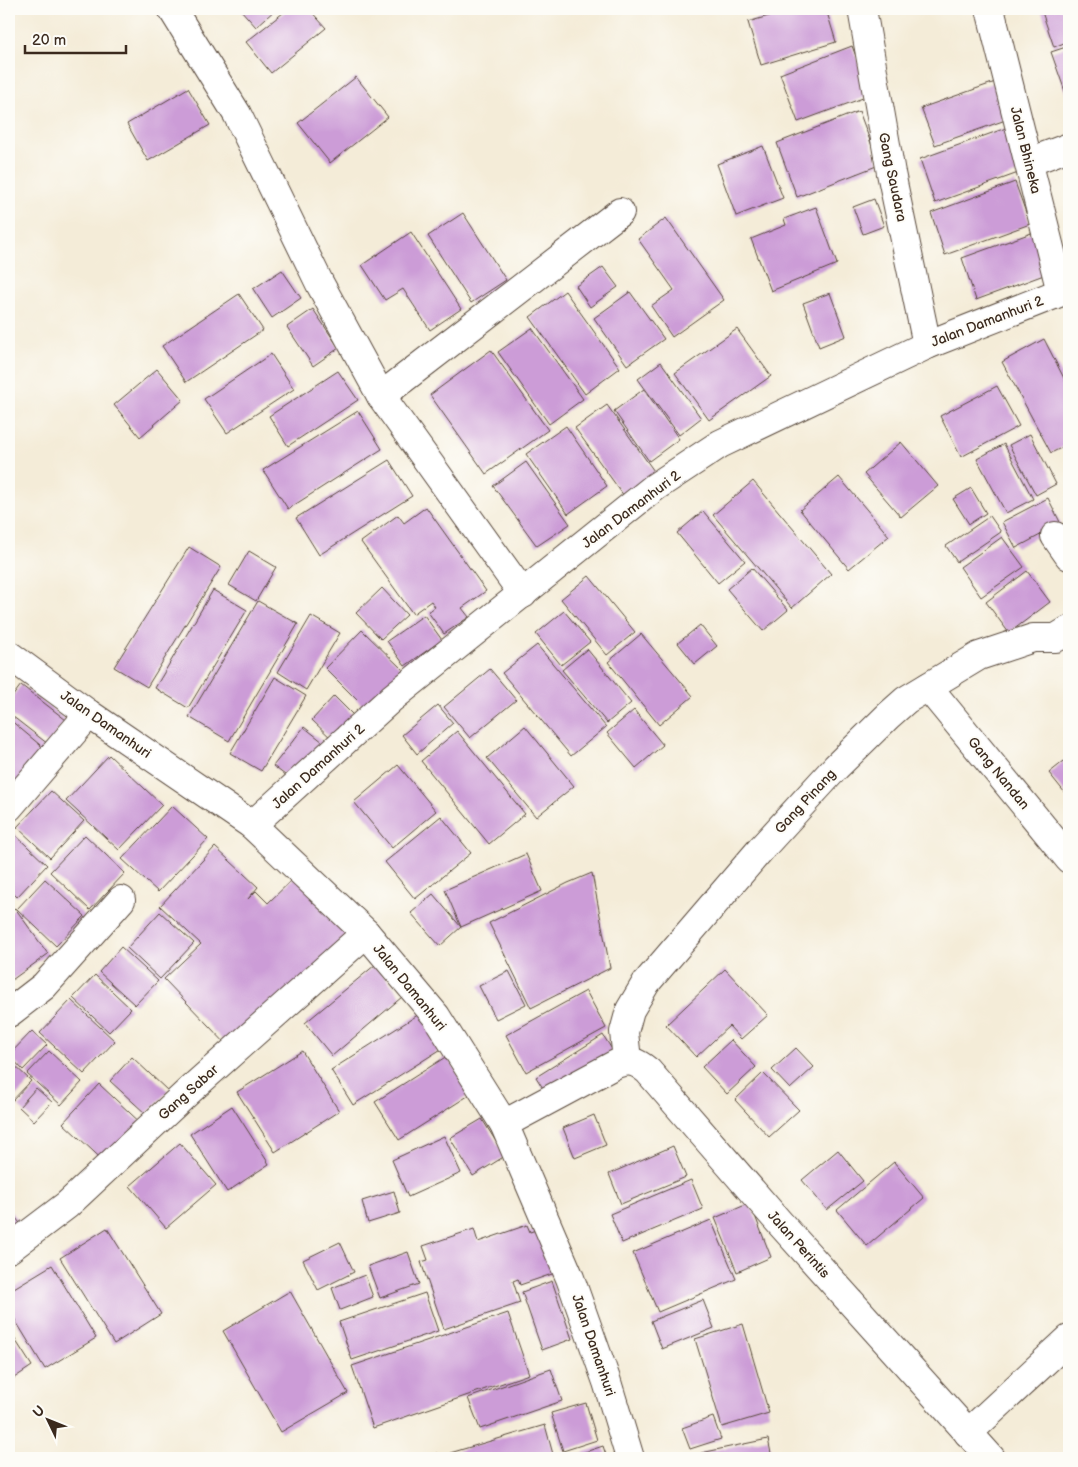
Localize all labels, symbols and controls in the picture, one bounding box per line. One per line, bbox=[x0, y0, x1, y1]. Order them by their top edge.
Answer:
scale bar bbox=[25, 22, 126, 54]
text: 20 m bbox=[32, 31, 66, 50]
street label: Jalan Bhineka bbox=[1007, 105, 1045, 195]
street label: Gang Saudara bbox=[875, 131, 910, 223]
street label: Jalan Damanhuri 2 bbox=[929, 292, 1046, 351]
street label: Jalan Damanhuri 2 bbox=[579, 466, 684, 552]
street label: Jalan Damanhuri bbox=[57, 687, 154, 762]
street label: Jalan Damanhuri 2 bbox=[269, 720, 369, 812]
street label: Gang Nandan bbox=[964, 734, 1033, 813]
street label: Gang Pinang bbox=[771, 766, 840, 837]
street label: Jalan Damanhuri bbox=[369, 940, 450, 1034]
street label: Gang Sabar bbox=[155, 1060, 223, 1124]
street label: Jalan Perintis bbox=[764, 1207, 833, 1282]
street label: Jalan Damanhuri bbox=[568, 1292, 619, 1398]
north arrow bbox=[22, 1394, 72, 1444]
text: U bbox=[29, 1402, 48, 1421]

